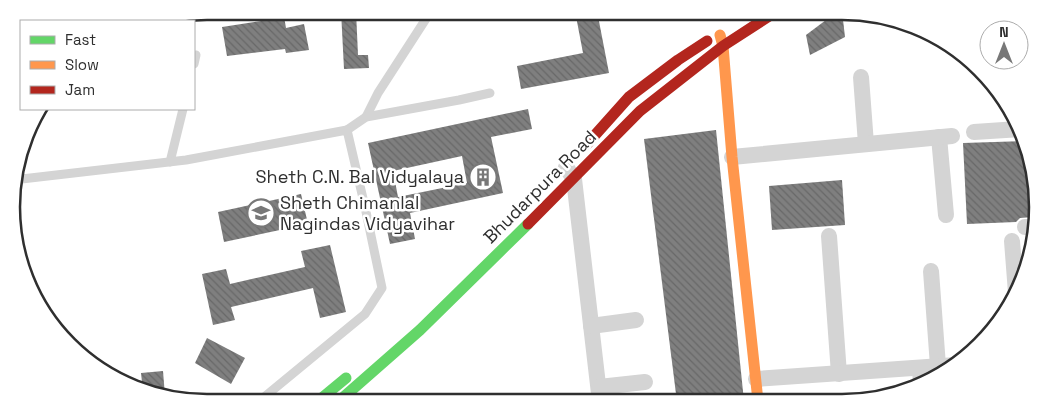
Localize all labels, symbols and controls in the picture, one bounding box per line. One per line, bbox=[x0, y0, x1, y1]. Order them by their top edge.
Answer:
legend bbox=[20, 20, 195, 110]
north arrow bbox=[979, 20, 1029, 70]
text: N bbox=[999, 23, 1009, 41]
text: Fast bbox=[65, 30, 96, 49]
text: Slow bbox=[65, 55, 99, 74]
text: Jam bbox=[65, 80, 95, 99]
street label: Bhudarpura Road bbox=[478, 125, 601, 248]
building icon: Sheth C.N. Bal Vidyalaya bbox=[468, 162, 498, 192]
place label: Sheth C.N. Bal Vidyalaya bbox=[256, 165, 464, 188]
place label: Sheth Chimanlal Nagindas Vidyavihar bbox=[280, 191, 455, 235]
school or university icon: Sheth Chimanlal Nagindas Vidyavihar bbox=[246, 198, 276, 228]

